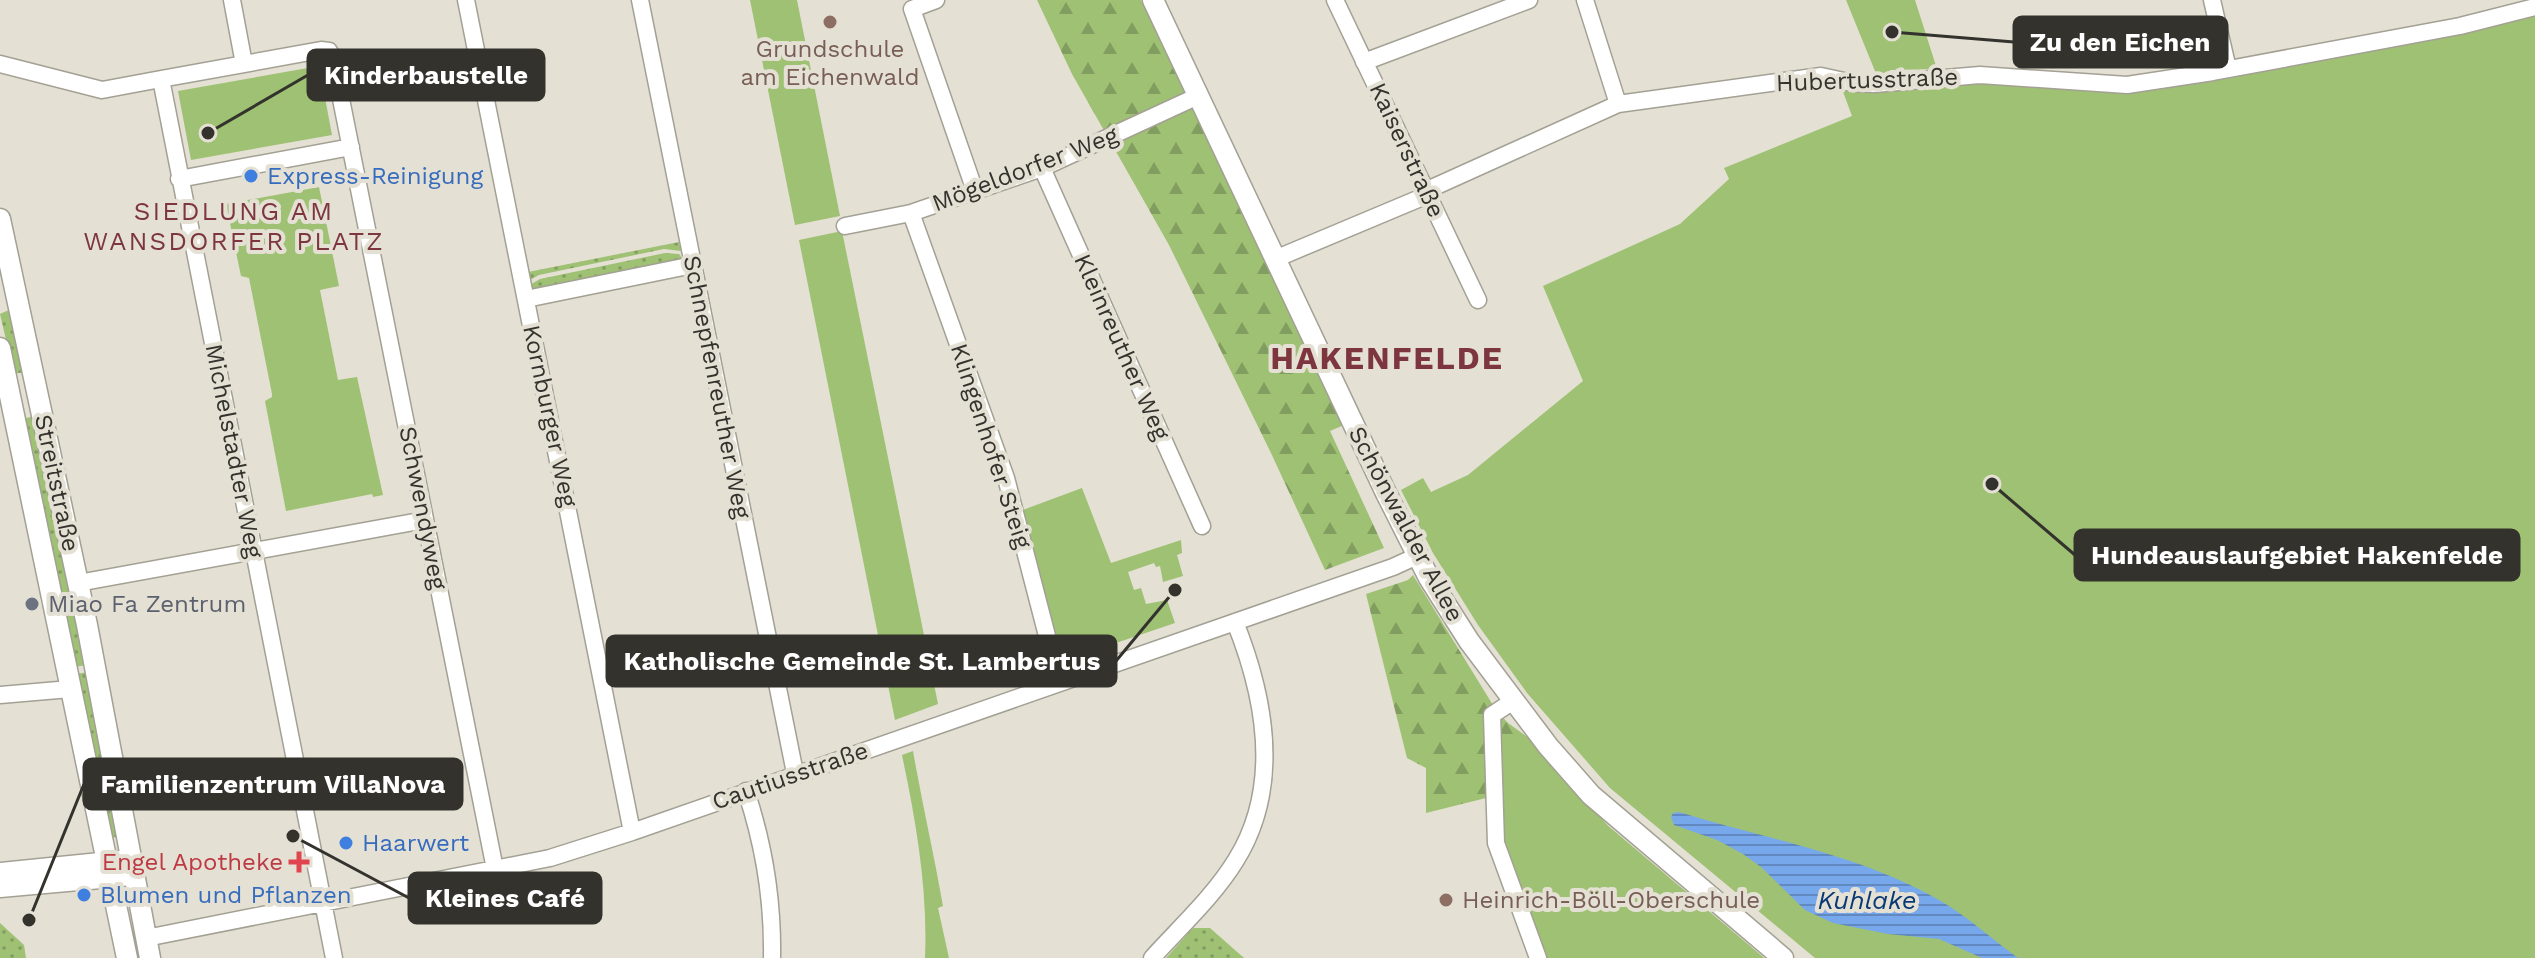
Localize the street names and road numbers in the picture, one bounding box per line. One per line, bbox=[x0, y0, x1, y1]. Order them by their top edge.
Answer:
street label: Hubertusstraße bbox=[1776, 63, 1958, 97]
street label: Kaiserstraße bbox=[1364, 78, 1450, 222]
street label: Mögeldorfer Weg bbox=[928, 121, 1122, 217]
street label: Kleinreuther Weg bbox=[1068, 250, 1176, 445]
street label: Schnepfenreuther Weg bbox=[678, 253, 756, 521]
street label: Kornburger Weg bbox=[517, 323, 583, 510]
street label: Klingenhofer Steig bbox=[945, 340, 1037, 552]
street label: Michelstadter Weg bbox=[200, 342, 269, 561]
street label: Streitstraße bbox=[29, 412, 85, 554]
street label: Schönwalder Allee bbox=[1343, 422, 1469, 626]
street label: Schwendyweg bbox=[393, 424, 453, 592]
street label: Cautiusstraße bbox=[708, 736, 872, 816]

